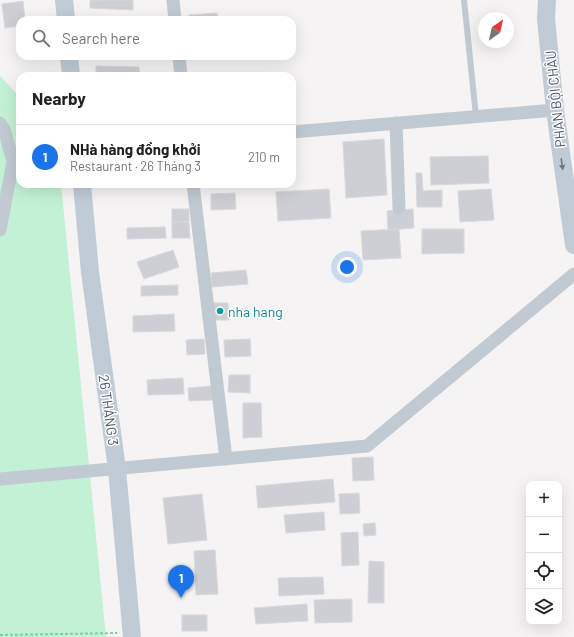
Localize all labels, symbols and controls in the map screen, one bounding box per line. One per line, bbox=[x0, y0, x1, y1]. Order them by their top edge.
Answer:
north arrow bbox=[478, 12, 514, 48]
search box bbox=[16, 16, 296, 60]
icon: search bbox=[30, 27, 52, 49]
text: Search here bbox=[62, 29, 140, 47]
street label: PHAN BỘI CHÂU bbox=[541, 50, 569, 148]
text: Nearby bbox=[32, 88, 86, 108]
text: NHà hàng đồng khởi bbox=[70, 140, 200, 158]
text: 1 bbox=[43, 149, 47, 165]
text: 210 m bbox=[248, 149, 280, 165]
text: Restaurant · 26 Tháng 3 bbox=[70, 158, 201, 174]
one-way arrow bbox=[559, 158, 566, 170]
your location bbox=[337, 257, 357, 277]
place label: nha hang bbox=[228, 303, 283, 320]
marker: nha hang bbox=[215, 306, 225, 316]
street label: 26 THÁNG 3 bbox=[96, 374, 122, 446]
map controls bbox=[526, 481, 562, 625]
button: + bbox=[526, 481, 562, 517]
button: − bbox=[526, 517, 562, 553]
button: locate bbox=[526, 553, 562, 589]
pin: 1 bbox=[168, 565, 194, 598]
button: layers bbox=[526, 589, 562, 625]

